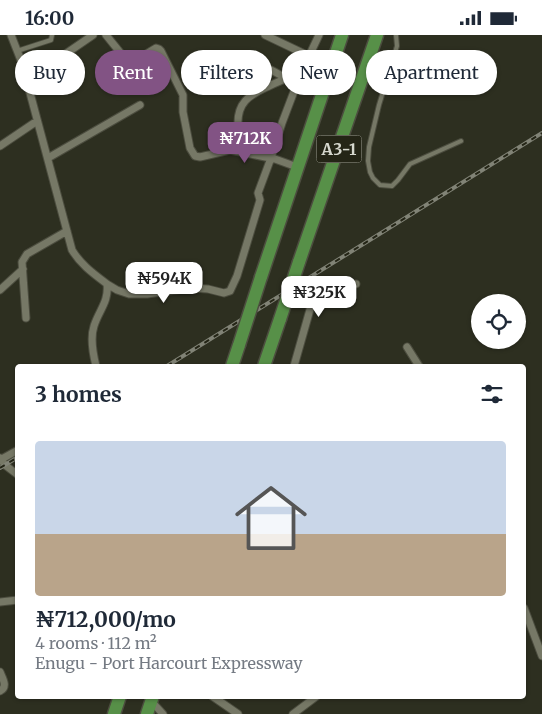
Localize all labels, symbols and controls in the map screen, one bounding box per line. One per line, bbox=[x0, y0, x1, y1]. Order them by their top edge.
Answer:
text: 16:00 bbox=[25, 6, 74, 30]
chip: Buy bbox=[15, 50, 85, 95]
chip: Rent bbox=[95, 50, 171, 95]
chip: Filters bbox=[181, 50, 272, 95]
chip: New bbox=[282, 50, 356, 95]
chip: Apartment bbox=[366, 50, 497, 95]
pin: ₦712K bbox=[210, 121, 280, 164]
text: ₦712K bbox=[219, 128, 271, 148]
road number: A3-1 bbox=[316, 135, 362, 163]
pin: ₦594K bbox=[129, 261, 199, 304]
text: ₦594K bbox=[137, 268, 191, 288]
pin: ₦325K bbox=[284, 275, 354, 318]
text: ₦325K bbox=[292, 282, 346, 302]
map controls bbox=[471, 294, 526, 349]
button: locate bbox=[471, 294, 526, 349]
icon: filters bbox=[478, 380, 506, 408]
text: 3 homes bbox=[35, 381, 122, 408]
icon: home bbox=[226, 473, 316, 563]
text: ₦712,000/mo bbox=[35, 606, 176, 633]
text: 4 rooms · 112 m² bbox=[35, 633, 157, 653]
text: Enugu - Port Harcourt Expressway bbox=[35, 653, 303, 673]

